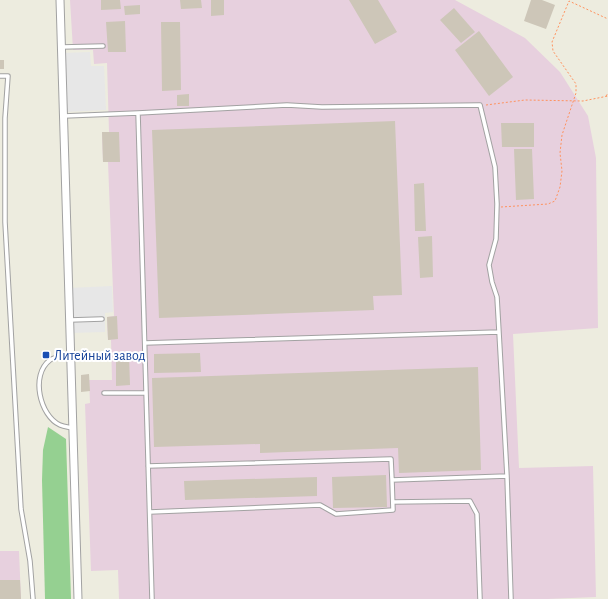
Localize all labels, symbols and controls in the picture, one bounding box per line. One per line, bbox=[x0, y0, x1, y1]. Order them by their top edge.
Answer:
place label: Литейный завод bbox=[54, 349, 146, 363]
marker: Литейный завод bbox=[41, 350, 51, 360]

